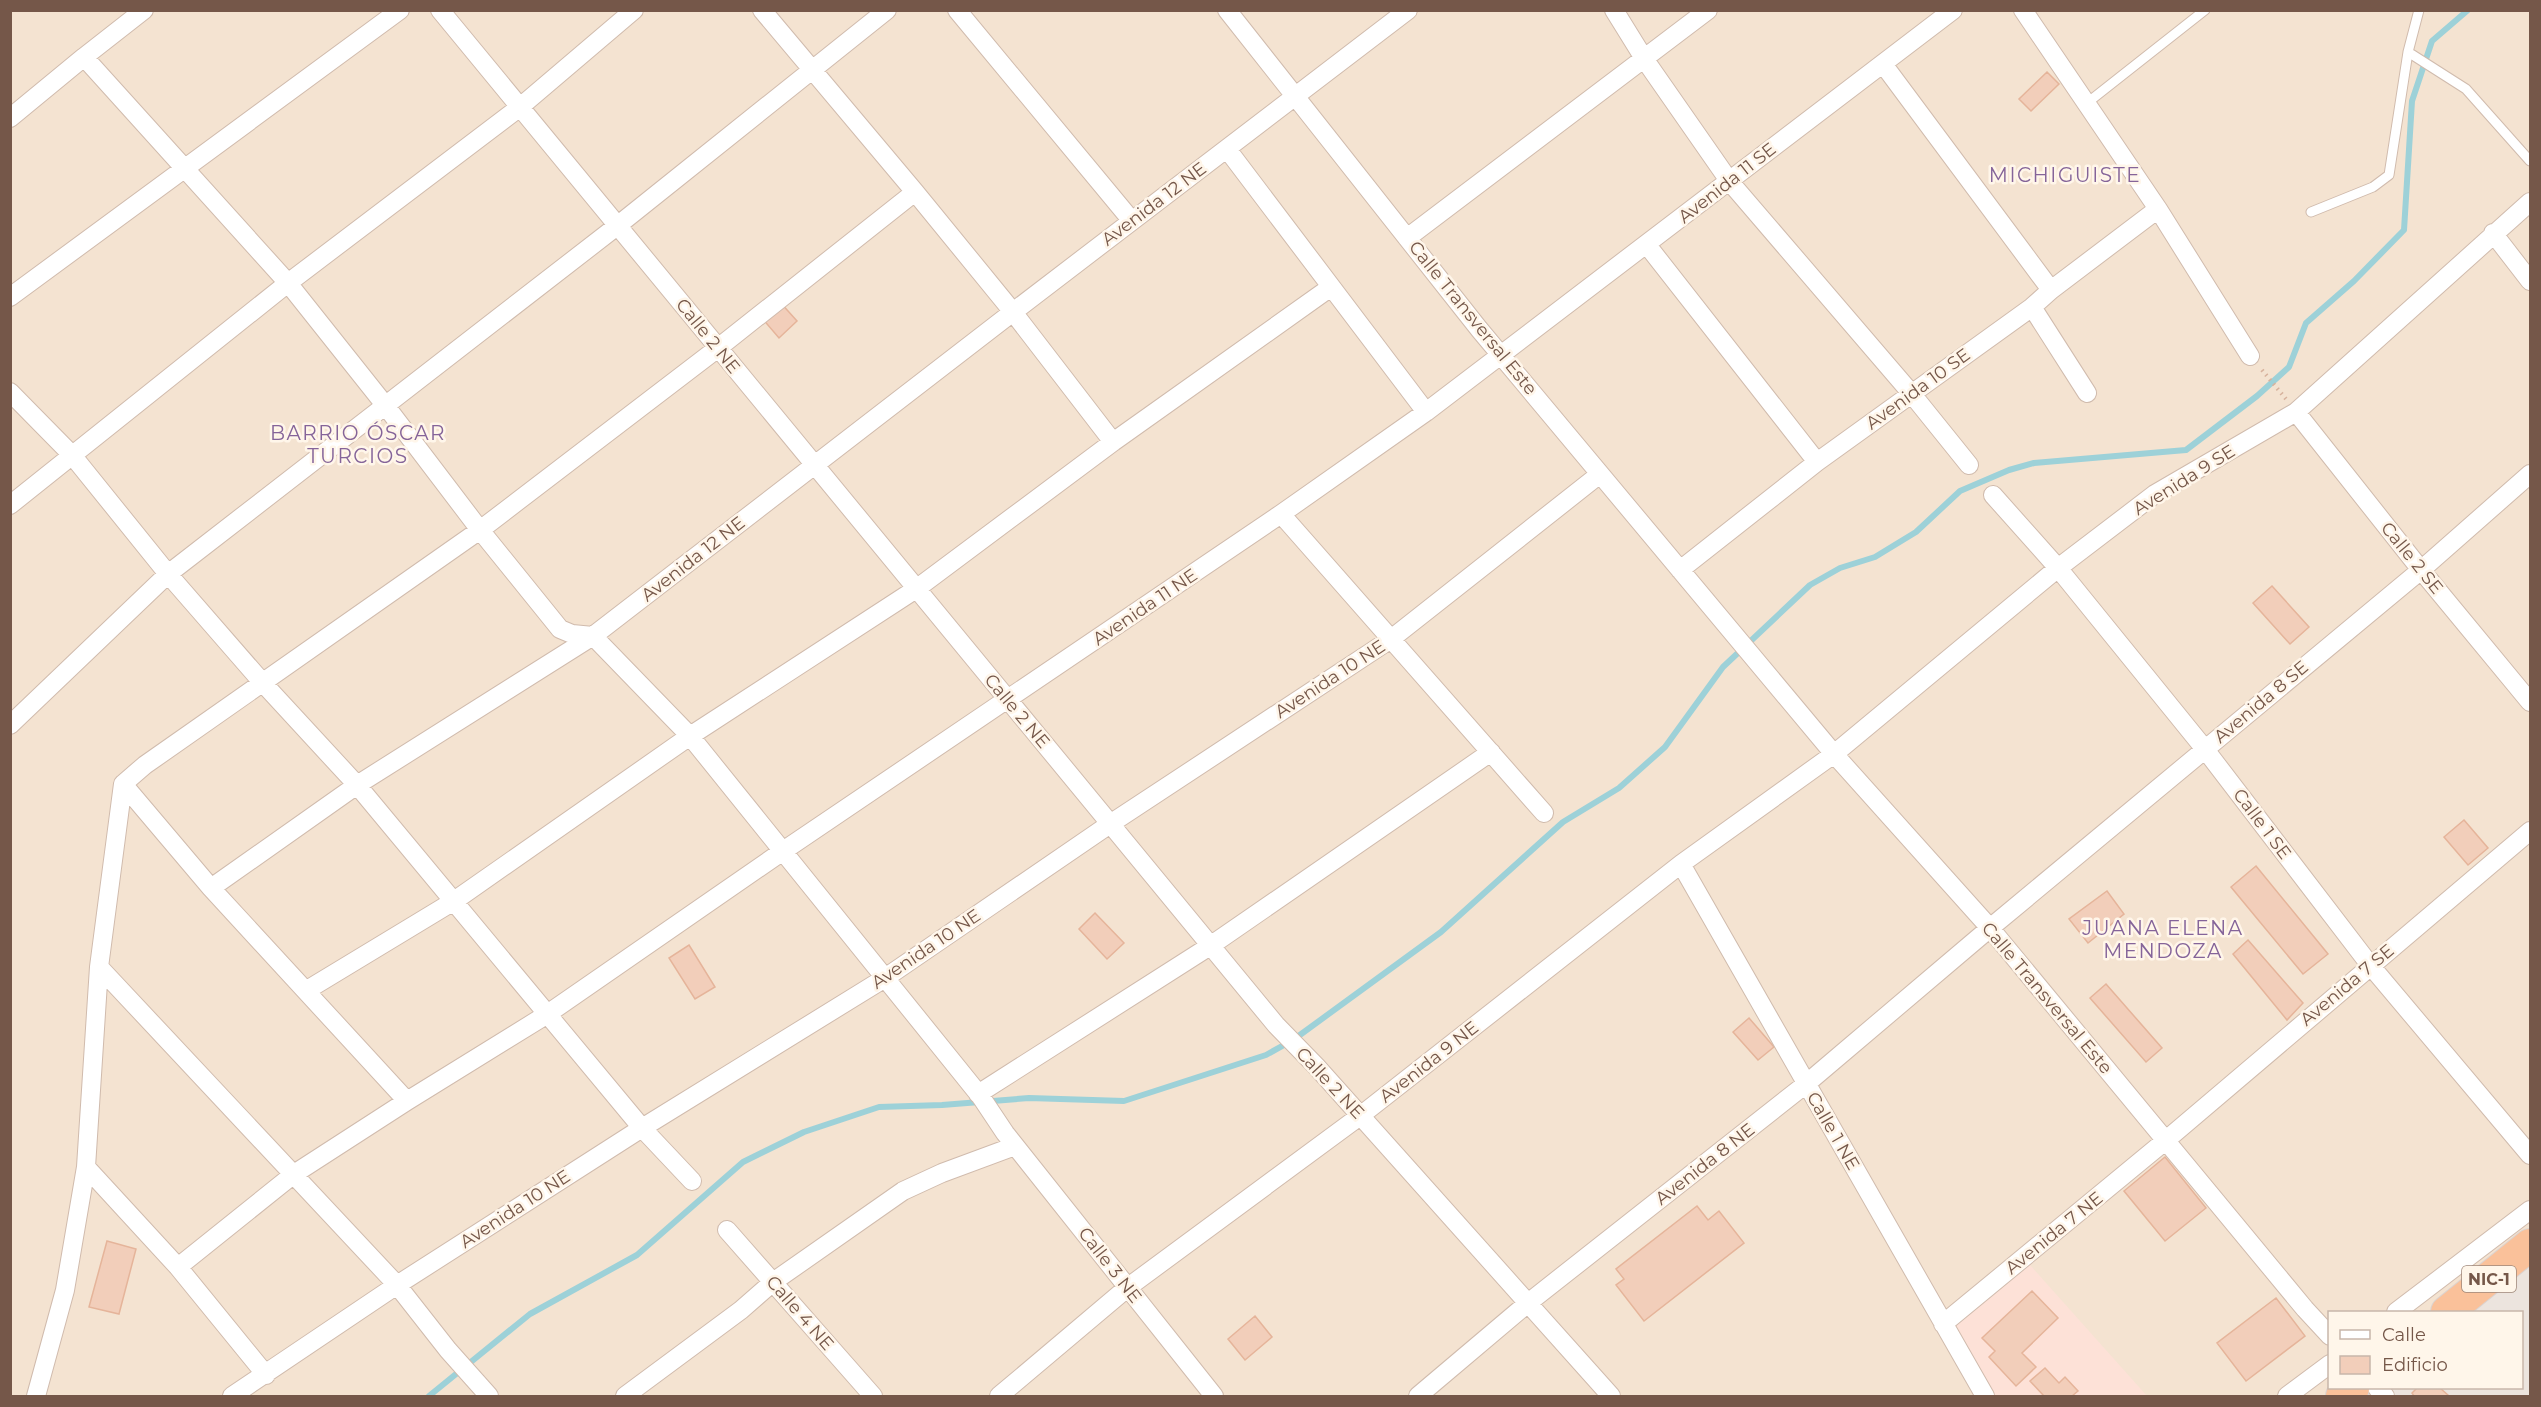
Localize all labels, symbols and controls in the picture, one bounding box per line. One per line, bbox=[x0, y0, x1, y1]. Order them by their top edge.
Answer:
street label: Avenida 11 SE bbox=[1674, 138, 1780, 228]
street label: Avenida 12 NE bbox=[1097, 157, 1211, 251]
district label: MICHIGUISTE bbox=[1989, 163, 2141, 187]
street label: Calle Transversal Este bbox=[1404, 237, 1542, 399]
street label: Calle 2 NE bbox=[671, 294, 745, 378]
street label: Avenida 10 SE bbox=[1862, 344, 1974, 434]
district label: BARRIO ÓSCAR TURCIOS bbox=[270, 421, 446, 468]
street label: Avenida 9 SE bbox=[2129, 440, 2239, 520]
street label: Avenida 12 NE bbox=[637, 512, 749, 606]
street label: Calle 2 SE bbox=[2376, 517, 2448, 599]
street label: Avenida 11 NE bbox=[1088, 564, 1202, 650]
street label: Avenida 10 NE bbox=[1271, 635, 1389, 723]
street label: Avenida 8 SE bbox=[2209, 656, 2313, 748]
street label: Calle 2 NE bbox=[980, 669, 1054, 753]
street label: Calle 1 SE bbox=[2228, 784, 2296, 864]
street label: Avenida 10 NE bbox=[867, 904, 985, 994]
district label: JUANA ELENA MENDOZA bbox=[2081, 916, 2244, 963]
street label: Calle Transversal Este bbox=[1977, 918, 2117, 1079]
street label: Avenida 7 SE bbox=[2296, 939, 2398, 1031]
street label: Avenida 9 NE bbox=[1375, 1016, 1483, 1108]
street label: Calle 2 NE bbox=[1291, 1043, 1369, 1123]
street label: Calle 1 NE bbox=[1802, 1088, 1864, 1174]
street label: Avenida 8 NE bbox=[1651, 1118, 1759, 1210]
street label: Avenida 10 NE bbox=[456, 1165, 574, 1253]
street label: Avenida 7 NE bbox=[2001, 1187, 2107, 1279]
street label: Calle 3 NE bbox=[1074, 1223, 1146, 1307]
road number: NIC-1 bbox=[2462, 1266, 2516, 1292]
street label: Calle 4 NE bbox=[762, 1271, 838, 1355]
legend bbox=[2328, 1311, 2523, 1389]
text: Calle bbox=[2382, 1324, 2426, 1346]
text: Edificio bbox=[2382, 1354, 2448, 1376]

